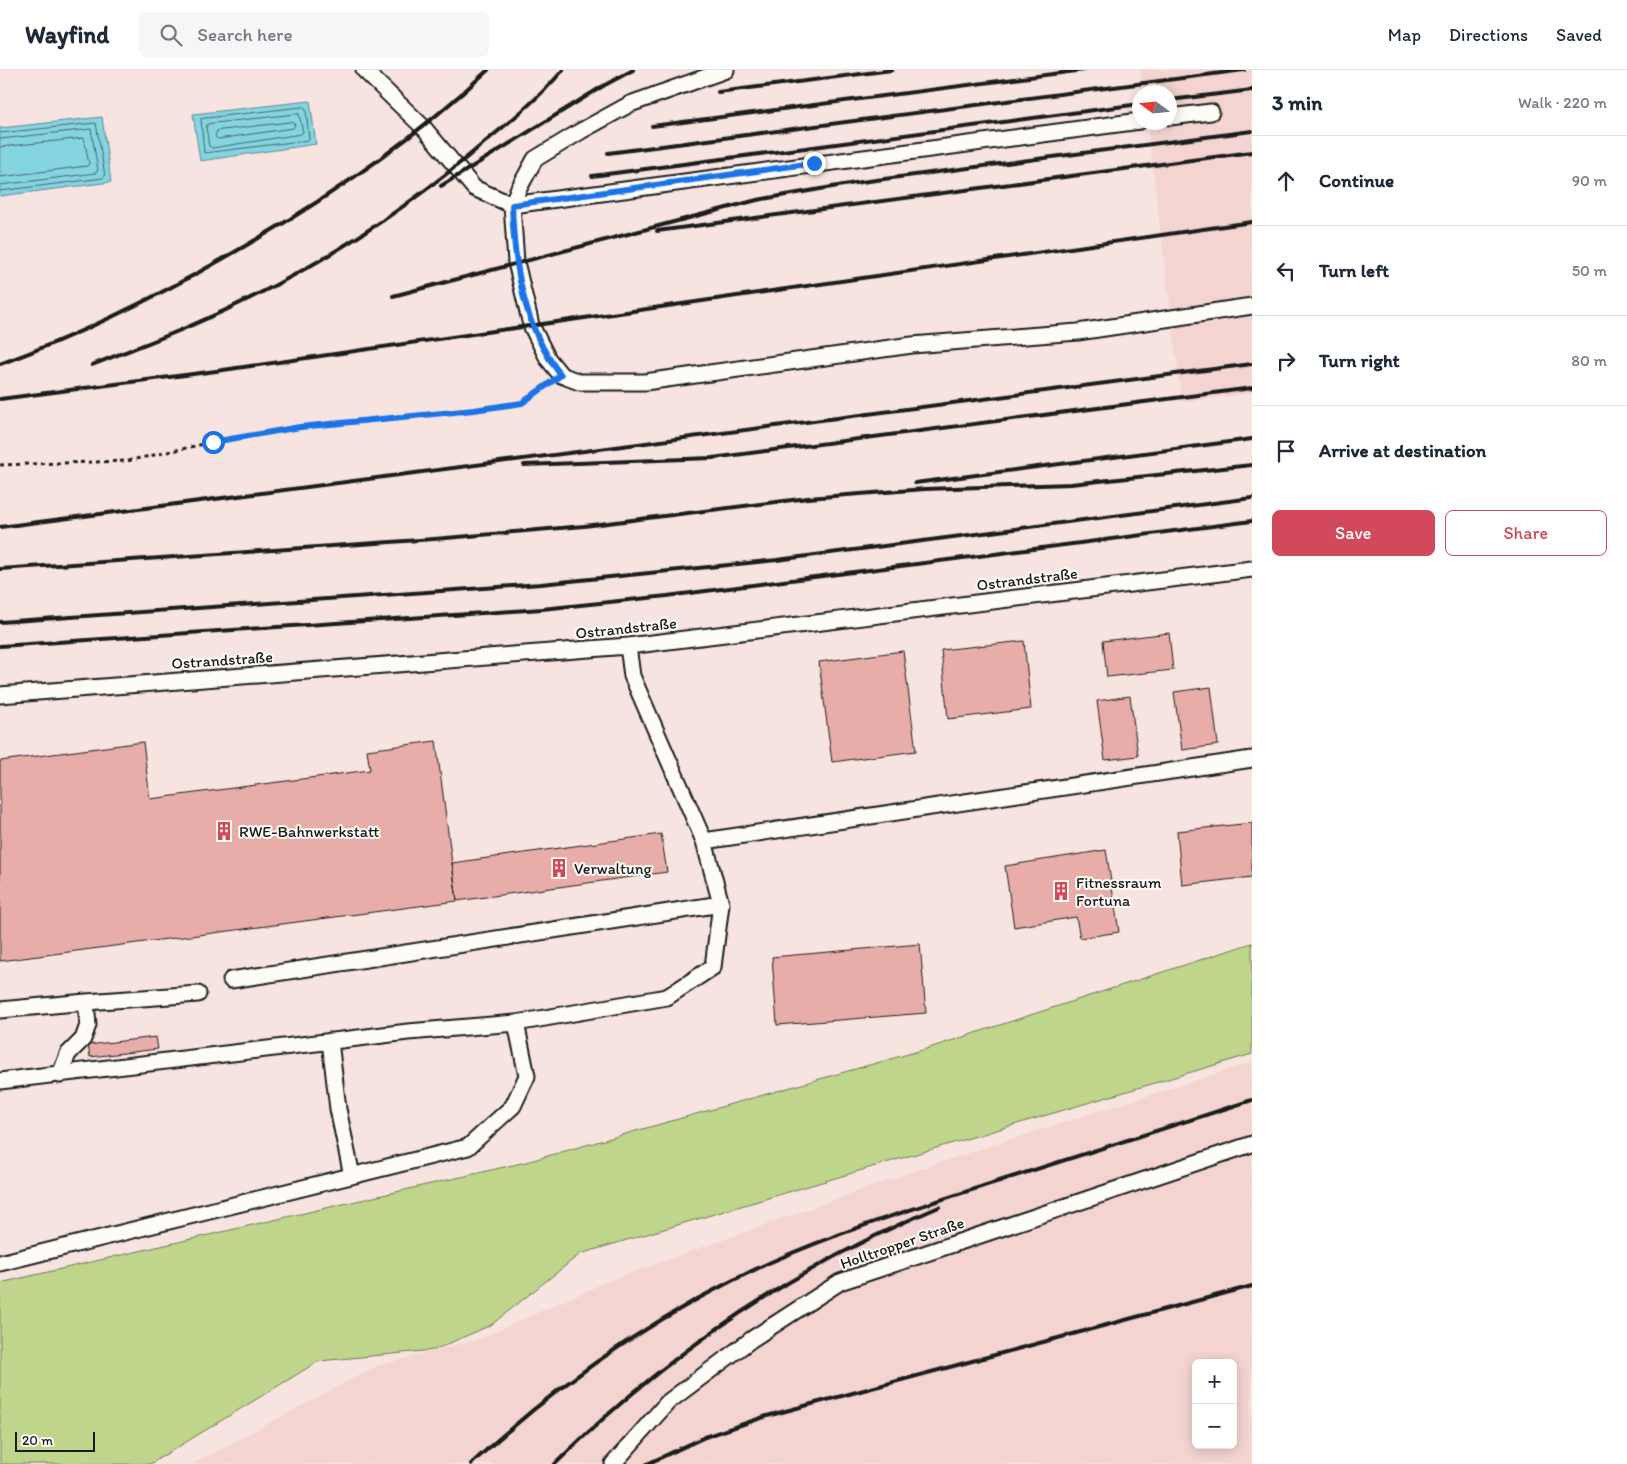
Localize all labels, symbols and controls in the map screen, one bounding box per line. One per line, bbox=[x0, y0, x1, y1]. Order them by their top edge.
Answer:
search box bbox=[139, 12, 489, 57]
text: Wayfind bbox=[25, 20, 109, 49]
icon: search bbox=[157, 21, 185, 49]
text: Search here bbox=[197, 23, 293, 46]
text: Map bbox=[1388, 24, 1421, 46]
text: Directions bbox=[1449, 24, 1528, 46]
text: Saved bbox=[1556, 24, 1602, 46]
north arrow bbox=[1132, 85, 1177, 130]
text: 3 min bbox=[1272, 90, 1322, 115]
text: Walk · 220 m bbox=[1518, 93, 1607, 112]
route end bbox=[803, 152, 826, 175]
icon: ahead bbox=[1272, 167, 1300, 195]
text: Continue bbox=[1319, 169, 1394, 192]
text: 90 m bbox=[1572, 171, 1607, 190]
icon: left bbox=[1272, 257, 1300, 285]
text: Turn left bbox=[1319, 259, 1389, 282]
text: 50 m bbox=[1572, 261, 1607, 280]
icon: right bbox=[1272, 347, 1300, 375]
text: Turn right bbox=[1319, 349, 1400, 372]
text: 80 m bbox=[1571, 351, 1607, 370]
route start bbox=[202, 431, 225, 454]
icon: arrive bbox=[1272, 437, 1300, 465]
text: Arrive at destination bbox=[1319, 439, 1486, 462]
button: Save bbox=[1272, 510, 1435, 556]
button: Share bbox=[1445, 510, 1607, 556]
street label: Ostrandstraße bbox=[975, 563, 1079, 595]
street label: Ostrandstraße bbox=[574, 613, 678, 643]
street label: Ostrandstraße bbox=[171, 647, 274, 673]
building icon: RWE-Bahnwerkstatt bbox=[213, 820, 235, 842]
place label: RWE-Bahnwerkstatt bbox=[239, 822, 379, 841]
building icon: Verwaltung bbox=[548, 857, 570, 879]
place label: Verwaltung bbox=[574, 859, 652, 878]
place label: Fitnessraum Fortuna bbox=[1076, 873, 1162, 910]
building icon: Fitnessraum Fortuna bbox=[1050, 880, 1072, 902]
street label: Holltropper Straße bbox=[837, 1213, 967, 1273]
map controls bbox=[1192, 1359, 1237, 1449]
button: + bbox=[1192, 1359, 1237, 1404]
button: − bbox=[1192, 1404, 1237, 1449]
scale bar bbox=[15, 1429, 95, 1452]
text: 20 m bbox=[22, 1432, 53, 1449]

